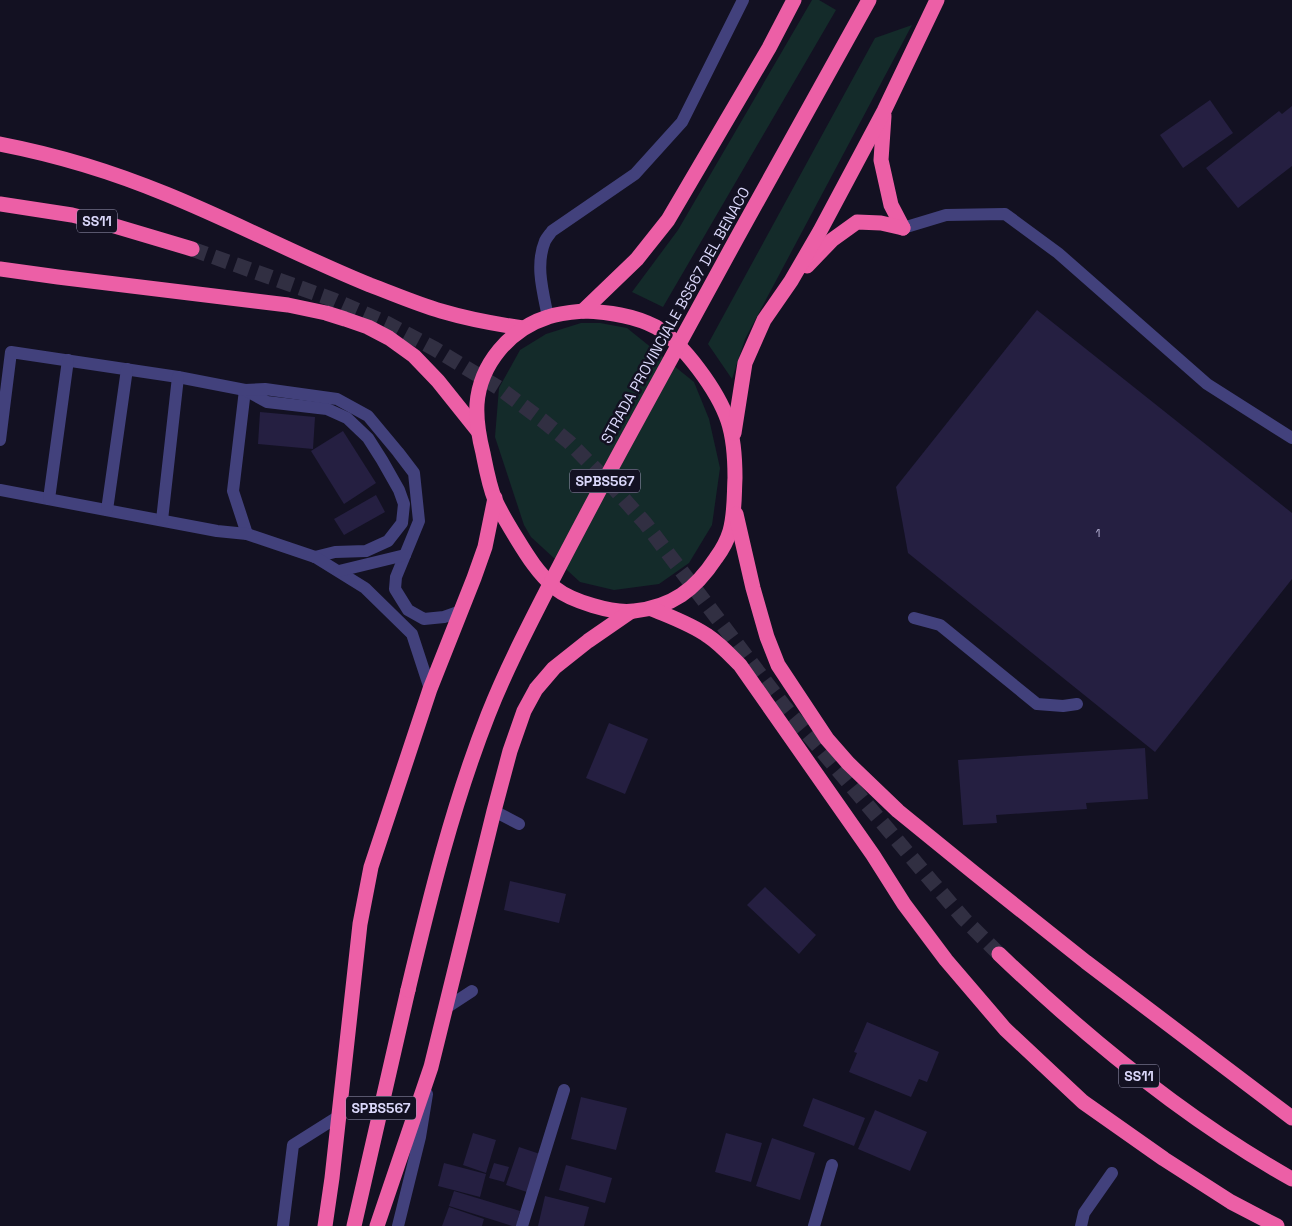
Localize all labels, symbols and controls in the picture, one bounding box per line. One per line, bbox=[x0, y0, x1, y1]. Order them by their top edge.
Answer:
street label: STRADA PROVINCIALE BS567 DEL BENACO bbox=[596, 183, 754, 447]
road number: SS11 bbox=[77, 210, 117, 232]
road number: SPBS567 bbox=[570, 470, 640, 492]
house number: 1 bbox=[1095, 525, 1101, 541]
road number: SS11 bbox=[1119, 1064, 1159, 1088]
road number: SPBS567 bbox=[346, 1096, 416, 1120]

